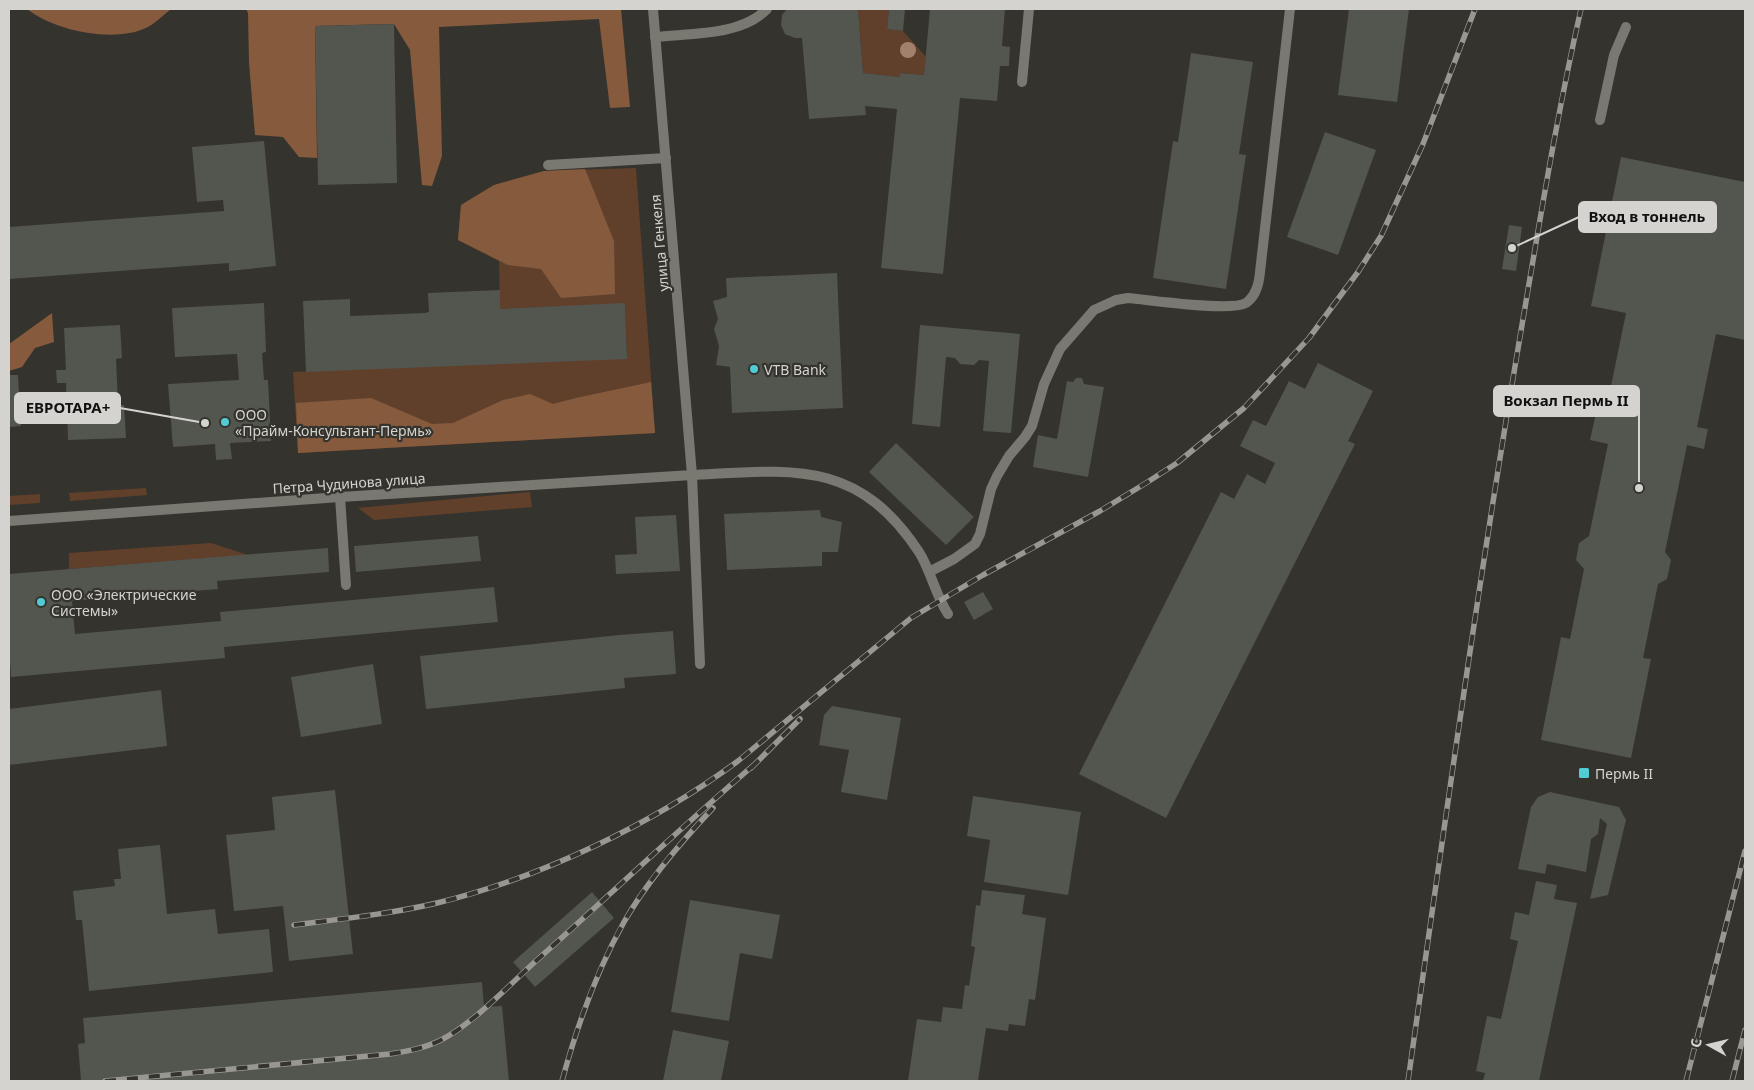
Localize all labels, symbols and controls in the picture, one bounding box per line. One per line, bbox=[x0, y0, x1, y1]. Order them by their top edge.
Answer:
street label: улица Генкеля bbox=[645, 194, 673, 292]
callout: Вход в тоннель bbox=[1579, 202, 1716, 232]
text: Вход в тоннель bbox=[1589, 206, 1706, 226]
place label: VTB Bank bbox=[764, 360, 827, 379]
marker: VTB Bank bbox=[748, 363, 760, 375]
callout: Вокзал Пермь II bbox=[1494, 386, 1639, 416]
text: Вокзал Пермь II bbox=[1503, 390, 1629, 410]
callout: ЕВРОТАРА+ bbox=[15, 393, 120, 423]
text: ЕВРОТАРА+ bbox=[26, 397, 110, 417]
place label: ООО «Прайм-Консультант-Пермь» bbox=[235, 405, 432, 440]
marker: ООО «Прайм-Консультант-Пермь» bbox=[219, 416, 231, 428]
street label: Петра Чудинова улица bbox=[272, 468, 426, 498]
place label: ООО «Электрические Системы» bbox=[51, 585, 197, 620]
marker: ООО «Электрические Системы» bbox=[35, 596, 47, 608]
place label: Пермь II bbox=[1595, 764, 1653, 783]
marker: Пермь II bbox=[1577, 766, 1591, 780]
north arrow bbox=[1684, 1020, 1734, 1070]
text: С bbox=[1686, 1037, 1706, 1049]

